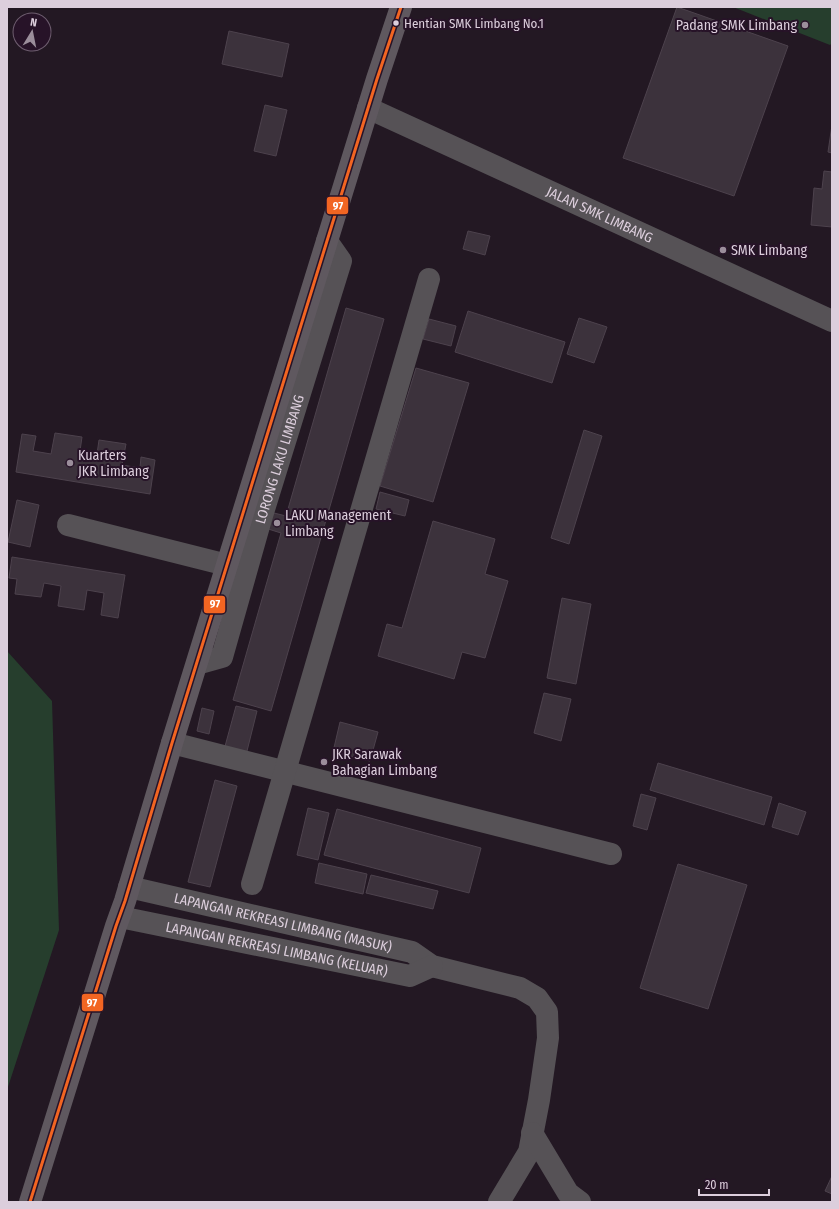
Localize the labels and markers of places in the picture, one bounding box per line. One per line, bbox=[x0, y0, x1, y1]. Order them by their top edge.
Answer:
place label: Hentian SMK Limbang No.1 bbox=[404, 16, 544, 31]
place label: Padang SMK Limbang bbox=[676, 17, 797, 34]
marker: Hentian SMK Limbang No.1 bbox=[391, 18, 401, 28]
marker: Padang SMK Limbang bbox=[800, 20, 810, 30]
place label: SMK Limbang bbox=[731, 242, 808, 259]
marker: SMK Limbang bbox=[718, 245, 728, 255]
place label: Kuarters JKR Limbang bbox=[78, 447, 149, 480]
marker: Kuarters JKR Limbang bbox=[65, 458, 75, 468]
place label: LAKU Management Limbang bbox=[285, 507, 392, 540]
marker: LAKU Management Limbang bbox=[272, 518, 282, 528]
place label: JKR Sarawak Bahagian Limbang bbox=[332, 746, 437, 779]
marker: JKR Sarawak Bahagian Limbang bbox=[319, 757, 329, 767]

